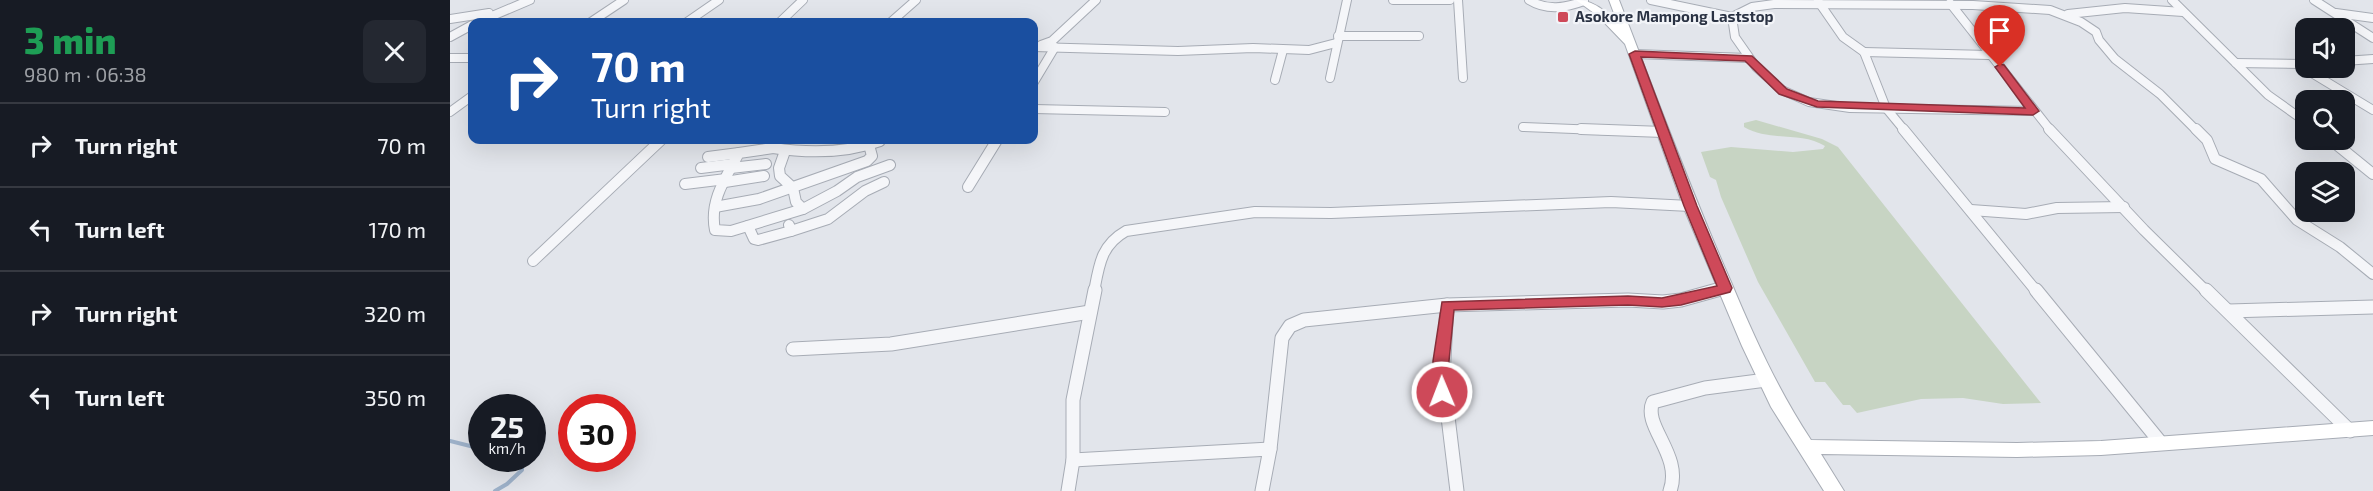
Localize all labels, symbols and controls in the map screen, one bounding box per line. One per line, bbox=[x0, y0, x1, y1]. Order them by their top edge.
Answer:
pin bbox=[1974, 5, 2025, 67]
place label: Asokore Mampong Laststop bbox=[1575, 7, 1774, 25]
marker: Asokore Mampong Laststop bbox=[1556, 10, 1570, 24]
icon: arrive bbox=[1983, 14, 2016, 47]
text: 3 min bbox=[24, 18, 117, 61]
map controls bbox=[2295, 18, 2355, 222]
button: sound bbox=[2295, 18, 2355, 78]
button: close bbox=[363, 20, 426, 83]
text: 70 m bbox=[591, 40, 686, 90]
icon: right bbox=[492, 42, 570, 120]
text: 980 m · 06:38 bbox=[24, 62, 147, 86]
button: search bbox=[2295, 90, 2355, 150]
text: Turn right bbox=[591, 91, 711, 123]
icon: right bbox=[24, 129, 57, 162]
text: Turn right bbox=[75, 132, 177, 158]
text: 70 m bbox=[377, 132, 426, 158]
button: layers bbox=[2295, 162, 2355, 222]
icon: left bbox=[24, 213, 57, 246]
text: Turn left bbox=[75, 216, 164, 242]
text: 170 m bbox=[369, 216, 426, 242]
icon: right bbox=[24, 297, 57, 330]
text: Turn right bbox=[75, 300, 177, 326]
text: 320 m bbox=[364, 300, 426, 326]
position arrow bbox=[1410, 360, 1474, 424]
icon: left bbox=[24, 381, 57, 414]
text: Turn left bbox=[75, 384, 164, 410]
text: 350 m bbox=[365, 384, 426, 410]
speed limit sign: 30 bbox=[558, 394, 636, 472]
text: 25 bbox=[490, 408, 524, 444]
text: km/h bbox=[488, 439, 526, 457]

